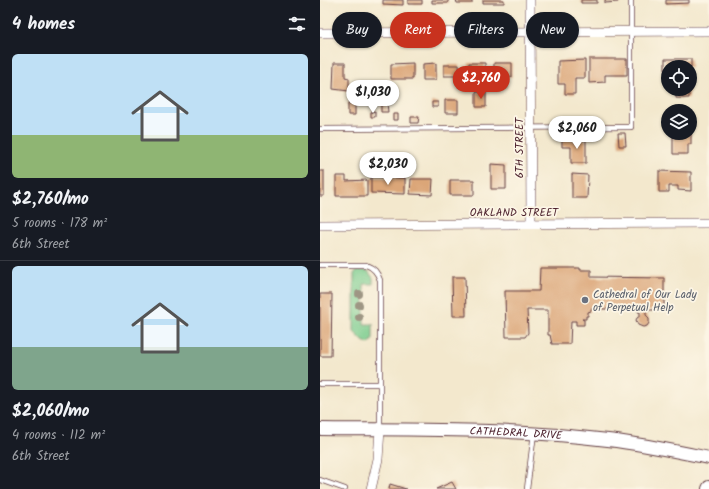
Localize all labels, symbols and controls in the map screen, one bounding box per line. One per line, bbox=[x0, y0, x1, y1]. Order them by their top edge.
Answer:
text: 4 homes bbox=[12, 11, 75, 38]
chip: Buy bbox=[332, 12, 382, 48]
chip: Rent bbox=[390, 12, 446, 48]
chip: Filters bbox=[454, 12, 518, 48]
chip: New bbox=[526, 12, 579, 48]
icon: filters bbox=[286, 13, 308, 35]
map controls bbox=[661, 60, 697, 140]
button: locate bbox=[661, 60, 697, 96]
pin: $2,760 bbox=[448, 66, 514, 100]
text: $2,760 bbox=[462, 68, 500, 89]
icon: home bbox=[124, 80, 196, 152]
pin: $1,030 bbox=[340, 80, 406, 114]
text: $1,030 bbox=[355, 82, 391, 103]
button: layers bbox=[661, 104, 697, 140]
pin: $2,060 bbox=[544, 116, 610, 150]
street label: 6TH STREET bbox=[511, 117, 529, 178]
text: $2,060 bbox=[557, 118, 597, 139]
pin: $2,030 bbox=[355, 152, 421, 186]
text: $2,030 bbox=[368, 154, 408, 175]
text: $2,760/mo bbox=[12, 186, 89, 213]
street label: OAKLAND STREET bbox=[470, 204, 559, 222]
text: 5 rooms · 178 m² bbox=[12, 213, 107, 234]
text: 6th Street bbox=[12, 234, 69, 255]
place label: Cathedral of Our Lady of Perpetual Help bbox=[593, 286, 698, 317]
icon: home bbox=[124, 292, 196, 364]
marker: Cathedral of Our Lady of Perpetual Help bbox=[580, 295, 590, 305]
text: $2,060/mo bbox=[12, 398, 90, 425]
street label: CATHEDRAL DRIVE bbox=[469, 423, 564, 445]
text: 4 rooms · 112 m² bbox=[12, 425, 105, 446]
text: 6th Street bbox=[12, 446, 69, 467]

